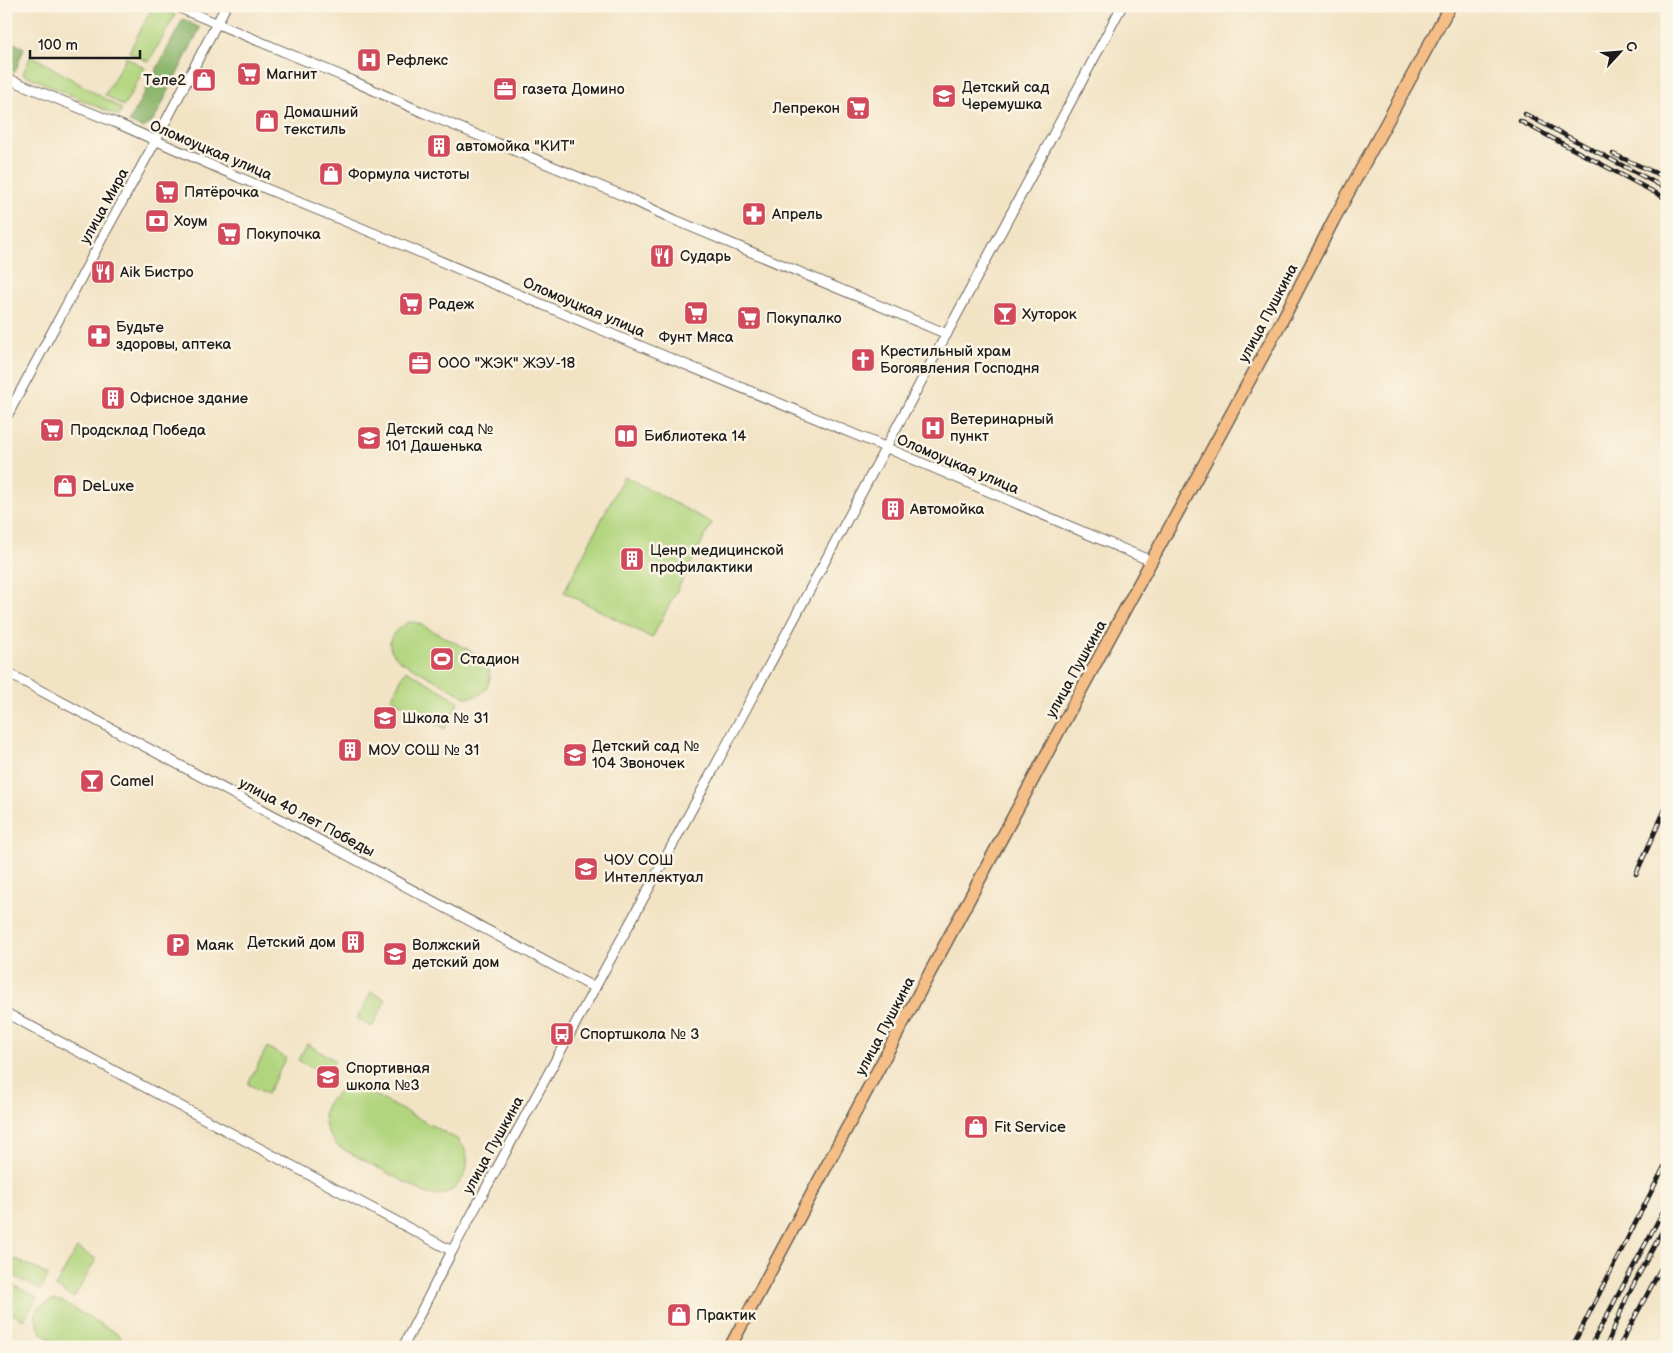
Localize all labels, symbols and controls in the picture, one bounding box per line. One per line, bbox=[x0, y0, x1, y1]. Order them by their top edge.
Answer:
scale bar bbox=[30, 28, 140, 60]
north arrow bbox=[1596, 28, 1646, 78]
text: 100 m bbox=[38, 36, 78, 55]
text: С bbox=[1621, 38, 1641, 55]
hospital icon: Рефлекс bbox=[356, 47, 382, 73]
place label: Рефлекс bbox=[386, 51, 449, 70]
supermarket icon: Магнит bbox=[236, 61, 262, 87]
place label: Магнит bbox=[266, 65, 317, 84]
shop icon: Теле2 bbox=[191, 67, 217, 93]
place label: Теле2 bbox=[143, 71, 186, 90]
office icon: газета Домино bbox=[492, 76, 518, 102]
place label: Детский сад Черемушка bbox=[962, 78, 1049, 114]
place label: газета Домино bbox=[522, 80, 625, 99]
school or university icon: Детский сад Черемушка bbox=[931, 83, 957, 109]
supermarket icon: Лепрекон bbox=[845, 95, 871, 121]
place label: Лепрекон bbox=[772, 99, 840, 118]
place label: Домашний текстиль bbox=[284, 103, 358, 139]
shop icon: Домашний текстиль bbox=[254, 108, 280, 134]
street label: Оломоуцкая улица bbox=[147, 116, 275, 185]
building icon: автомойка "КИТ" bbox=[426, 133, 452, 159]
place label: автомойка "КИТ" bbox=[456, 137, 575, 156]
shop icon: Формула чистоты bbox=[318, 161, 344, 187]
street label: улица Мира bbox=[76, 165, 133, 247]
place label: Формула чистоты bbox=[348, 165, 470, 184]
supermarket icon: Пятёрочка bbox=[154, 179, 180, 205]
place label: Пятёрочка bbox=[184, 183, 259, 202]
pharmacy icon: Апрель bbox=[741, 201, 767, 227]
place label: Апрель bbox=[771, 205, 823, 224]
bank icon: Хоум bbox=[144, 208, 170, 234]
place label: Хоум bbox=[174, 212, 208, 231]
supermarket icon: Покупочка bbox=[216, 221, 242, 247]
place label: Покупочка bbox=[246, 225, 321, 244]
restaurant icon: Сударь bbox=[649, 243, 675, 269]
place label: Сударь bbox=[680, 247, 732, 266]
restaurant icon: Aik Бистро bbox=[90, 259, 116, 285]
street label: улица Пушкина bbox=[1234, 261, 1302, 366]
place label: Aik Бистро bbox=[120, 263, 194, 282]
street label: Оломоуцкая улица bbox=[520, 273, 648, 342]
supermarket icon: Радеж bbox=[398, 291, 424, 317]
place label: Радеж bbox=[428, 295, 475, 314]
supermarket icon: Фунт Мяса bbox=[683, 300, 709, 326]
bar icon: Хуторок bbox=[992, 301, 1018, 327]
supermarket icon: Покупалко bbox=[736, 305, 762, 331]
place label: Хуторок bbox=[1022, 305, 1077, 324]
place label: Покупалко bbox=[766, 309, 842, 328]
place label: Будьте здоровы, аптека bbox=[116, 318, 231, 354]
pharmacy icon: Будьте здоровы, аптека bbox=[86, 323, 112, 349]
place label: Фунт Мяса bbox=[658, 328, 734, 347]
place label: Крестильный храм Богоявления Господня bbox=[880, 342, 1039, 378]
church icon: Крестильный храм Богоявления Господня bbox=[850, 347, 876, 373]
office icon: ООО "ЖЭК" ЖЭУ-18 bbox=[407, 350, 433, 376]
place label: ООО "ЖЭК" ЖЭУ-18 bbox=[438, 354, 576, 373]
building icon: Офисное здание bbox=[100, 385, 126, 411]
place label: Офисное здание bbox=[130, 389, 248, 408]
place label: Ветеринарный пункт bbox=[950, 410, 1054, 446]
hospital icon: Ветеринарный пункт bbox=[920, 415, 946, 441]
supermarket icon: Продсклад Победа bbox=[39, 417, 65, 443]
place label: Детский сад № 101 Дашенька bbox=[386, 420, 493, 456]
place label: Продсклад Победа bbox=[70, 421, 206, 440]
library icon: Библиотека 14 bbox=[613, 423, 639, 449]
school or university icon: Детский сад № 101 Дашенька bbox=[356, 425, 382, 451]
place label: Библиотека 14 bbox=[644, 427, 746, 446]
street label: Оломоуцкая улица bbox=[894, 430, 1022, 499]
shop icon: DeLuxe bbox=[52, 473, 78, 499]
place label: DeLuxe bbox=[82, 477, 134, 496]
building icon: Автомойка bbox=[880, 496, 906, 522]
place label: Автомойка bbox=[909, 500, 984, 519]
place label: Ценр медицинской профилактики bbox=[650, 541, 784, 577]
building icon: Ценр медицинской профилактики bbox=[619, 546, 645, 572]
street label: улица Пушкина bbox=[1042, 617, 1111, 722]
sports icon: Стадион bbox=[429, 646, 455, 672]
place label: Стадион bbox=[460, 650, 520, 669]
school or university icon: Школа № 31 bbox=[372, 705, 398, 731]
place label: Школа № 31 bbox=[402, 709, 489, 728]
building icon: МОУ СОШ № 31 bbox=[337, 737, 363, 763]
place label: Детский сад № 104 Звоночек bbox=[592, 737, 699, 773]
place label: МОУ СОШ № 31 bbox=[368, 741, 479, 760]
school or university icon: Детский сад № 104 Звоночек bbox=[562, 742, 588, 768]
bar icon: Camel bbox=[79, 768, 105, 794]
place label: Camel bbox=[110, 772, 154, 791]
street label: улица 40 лет Победы bbox=[236, 774, 378, 861]
place label: ЧОУ СОШ Интеллектуал bbox=[604, 851, 704, 887]
school or university icon: ЧОУ СОШ Интеллектуал bbox=[573, 856, 599, 882]
building icon: Детский дом bbox=[340, 929, 366, 955]
parking icon: Маяк bbox=[165, 932, 191, 958]
place label: Детский дом bbox=[247, 933, 336, 952]
place label: Маяк bbox=[196, 936, 234, 955]
place label: Волжский детский дом bbox=[412, 936, 499, 972]
school or university icon: Волжский детский дом bbox=[382, 941, 408, 967]
street label: улица Пушкина bbox=[851, 974, 919, 1079]
bus stop icon: Спортшкола № 3 bbox=[549, 1021, 575, 1047]
place label: Спортшкола № 3 bbox=[580, 1025, 700, 1044]
place label: Спортивная школа №3 bbox=[346, 1059, 430, 1095]
school or university icon: Спортивная школа №3 bbox=[315, 1064, 341, 1090]
street label: улица Пушкина bbox=[459, 1093, 528, 1198]
shop icon: Fit Service bbox=[963, 1114, 989, 1140]
place label: Fit Service bbox=[994, 1118, 1066, 1137]
shop icon: Практик bbox=[666, 1302, 692, 1328]
place label: Практик bbox=[696, 1306, 756, 1325]

